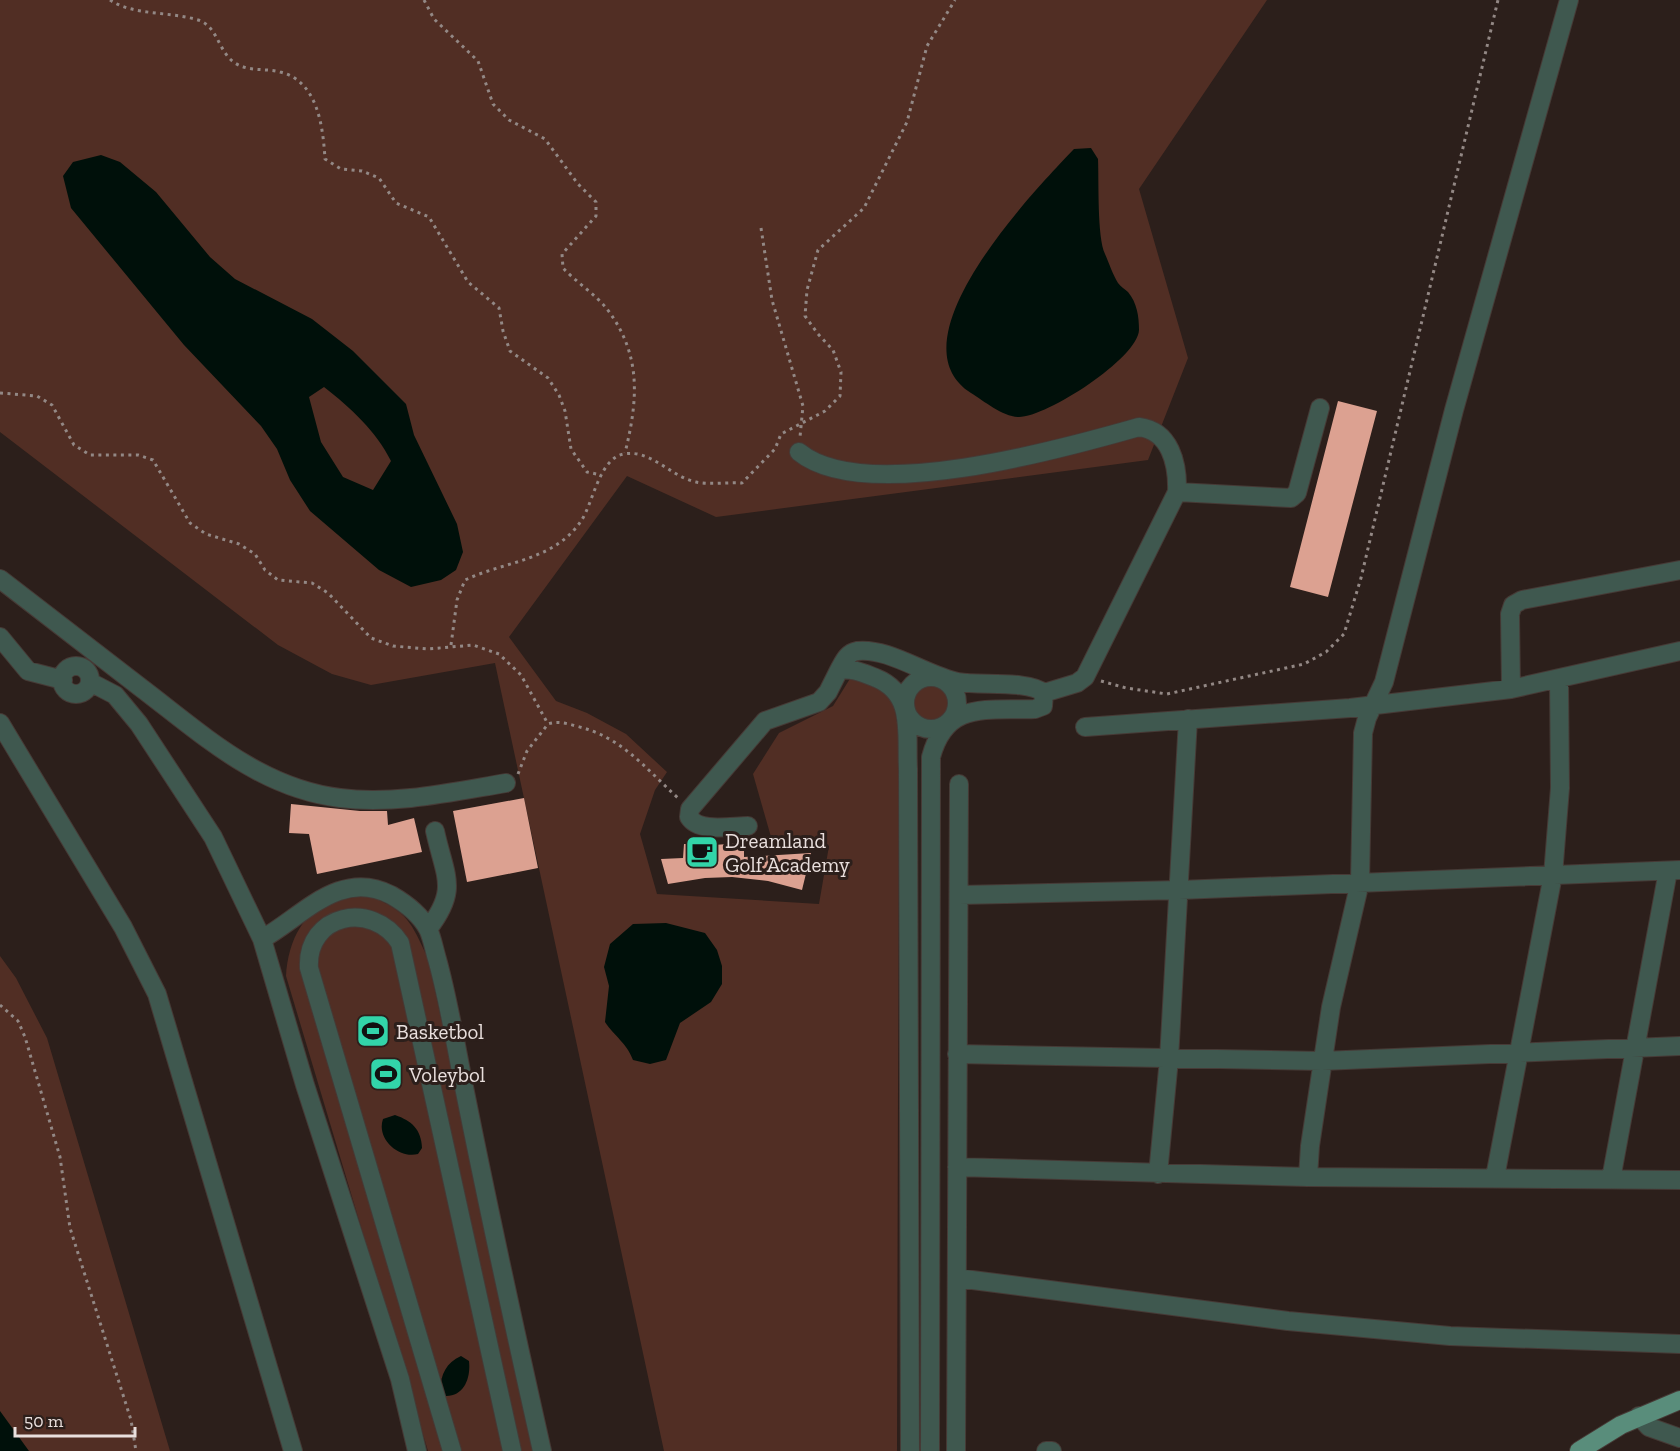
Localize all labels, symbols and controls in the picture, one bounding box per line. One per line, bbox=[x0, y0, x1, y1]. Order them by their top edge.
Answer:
place label: Dreamland Golf Academy bbox=[725, 828, 850, 877]
cafe icon: Dreamland Golf Academy bbox=[684, 834, 720, 870]
sports icon: Basketbol bbox=[355, 1013, 391, 1049]
place label: Basketbol bbox=[396, 1019, 484, 1044]
sports icon: Voleybol bbox=[368, 1056, 404, 1092]
place label: Voleybol bbox=[408, 1062, 486, 1087]
scale bar bbox=[15, 1400, 135, 1438]
text: 50 m bbox=[24, 1410, 64, 1432]

